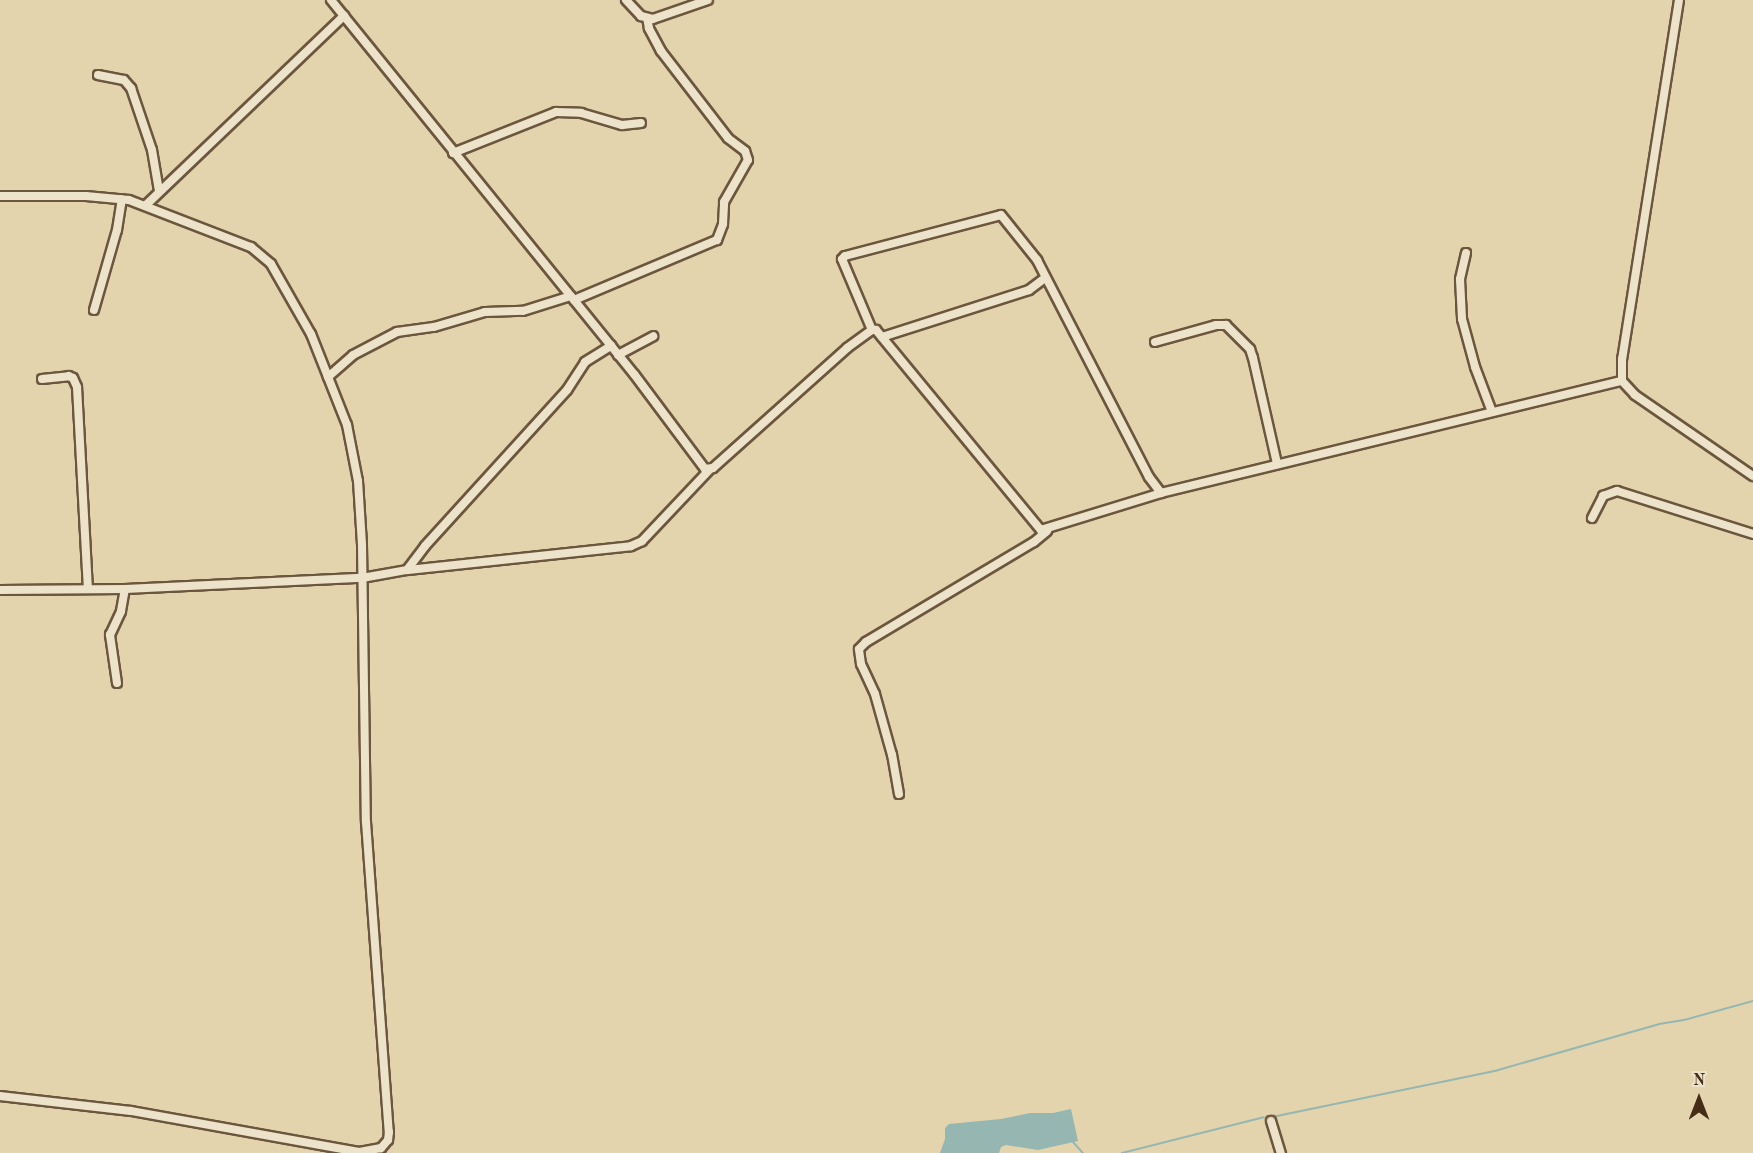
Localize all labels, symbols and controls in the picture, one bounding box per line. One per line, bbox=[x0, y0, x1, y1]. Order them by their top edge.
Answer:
north arrow bbox=[1669, 1069, 1729, 1129]
text: N bbox=[1693, 1073, 1705, 1089]

